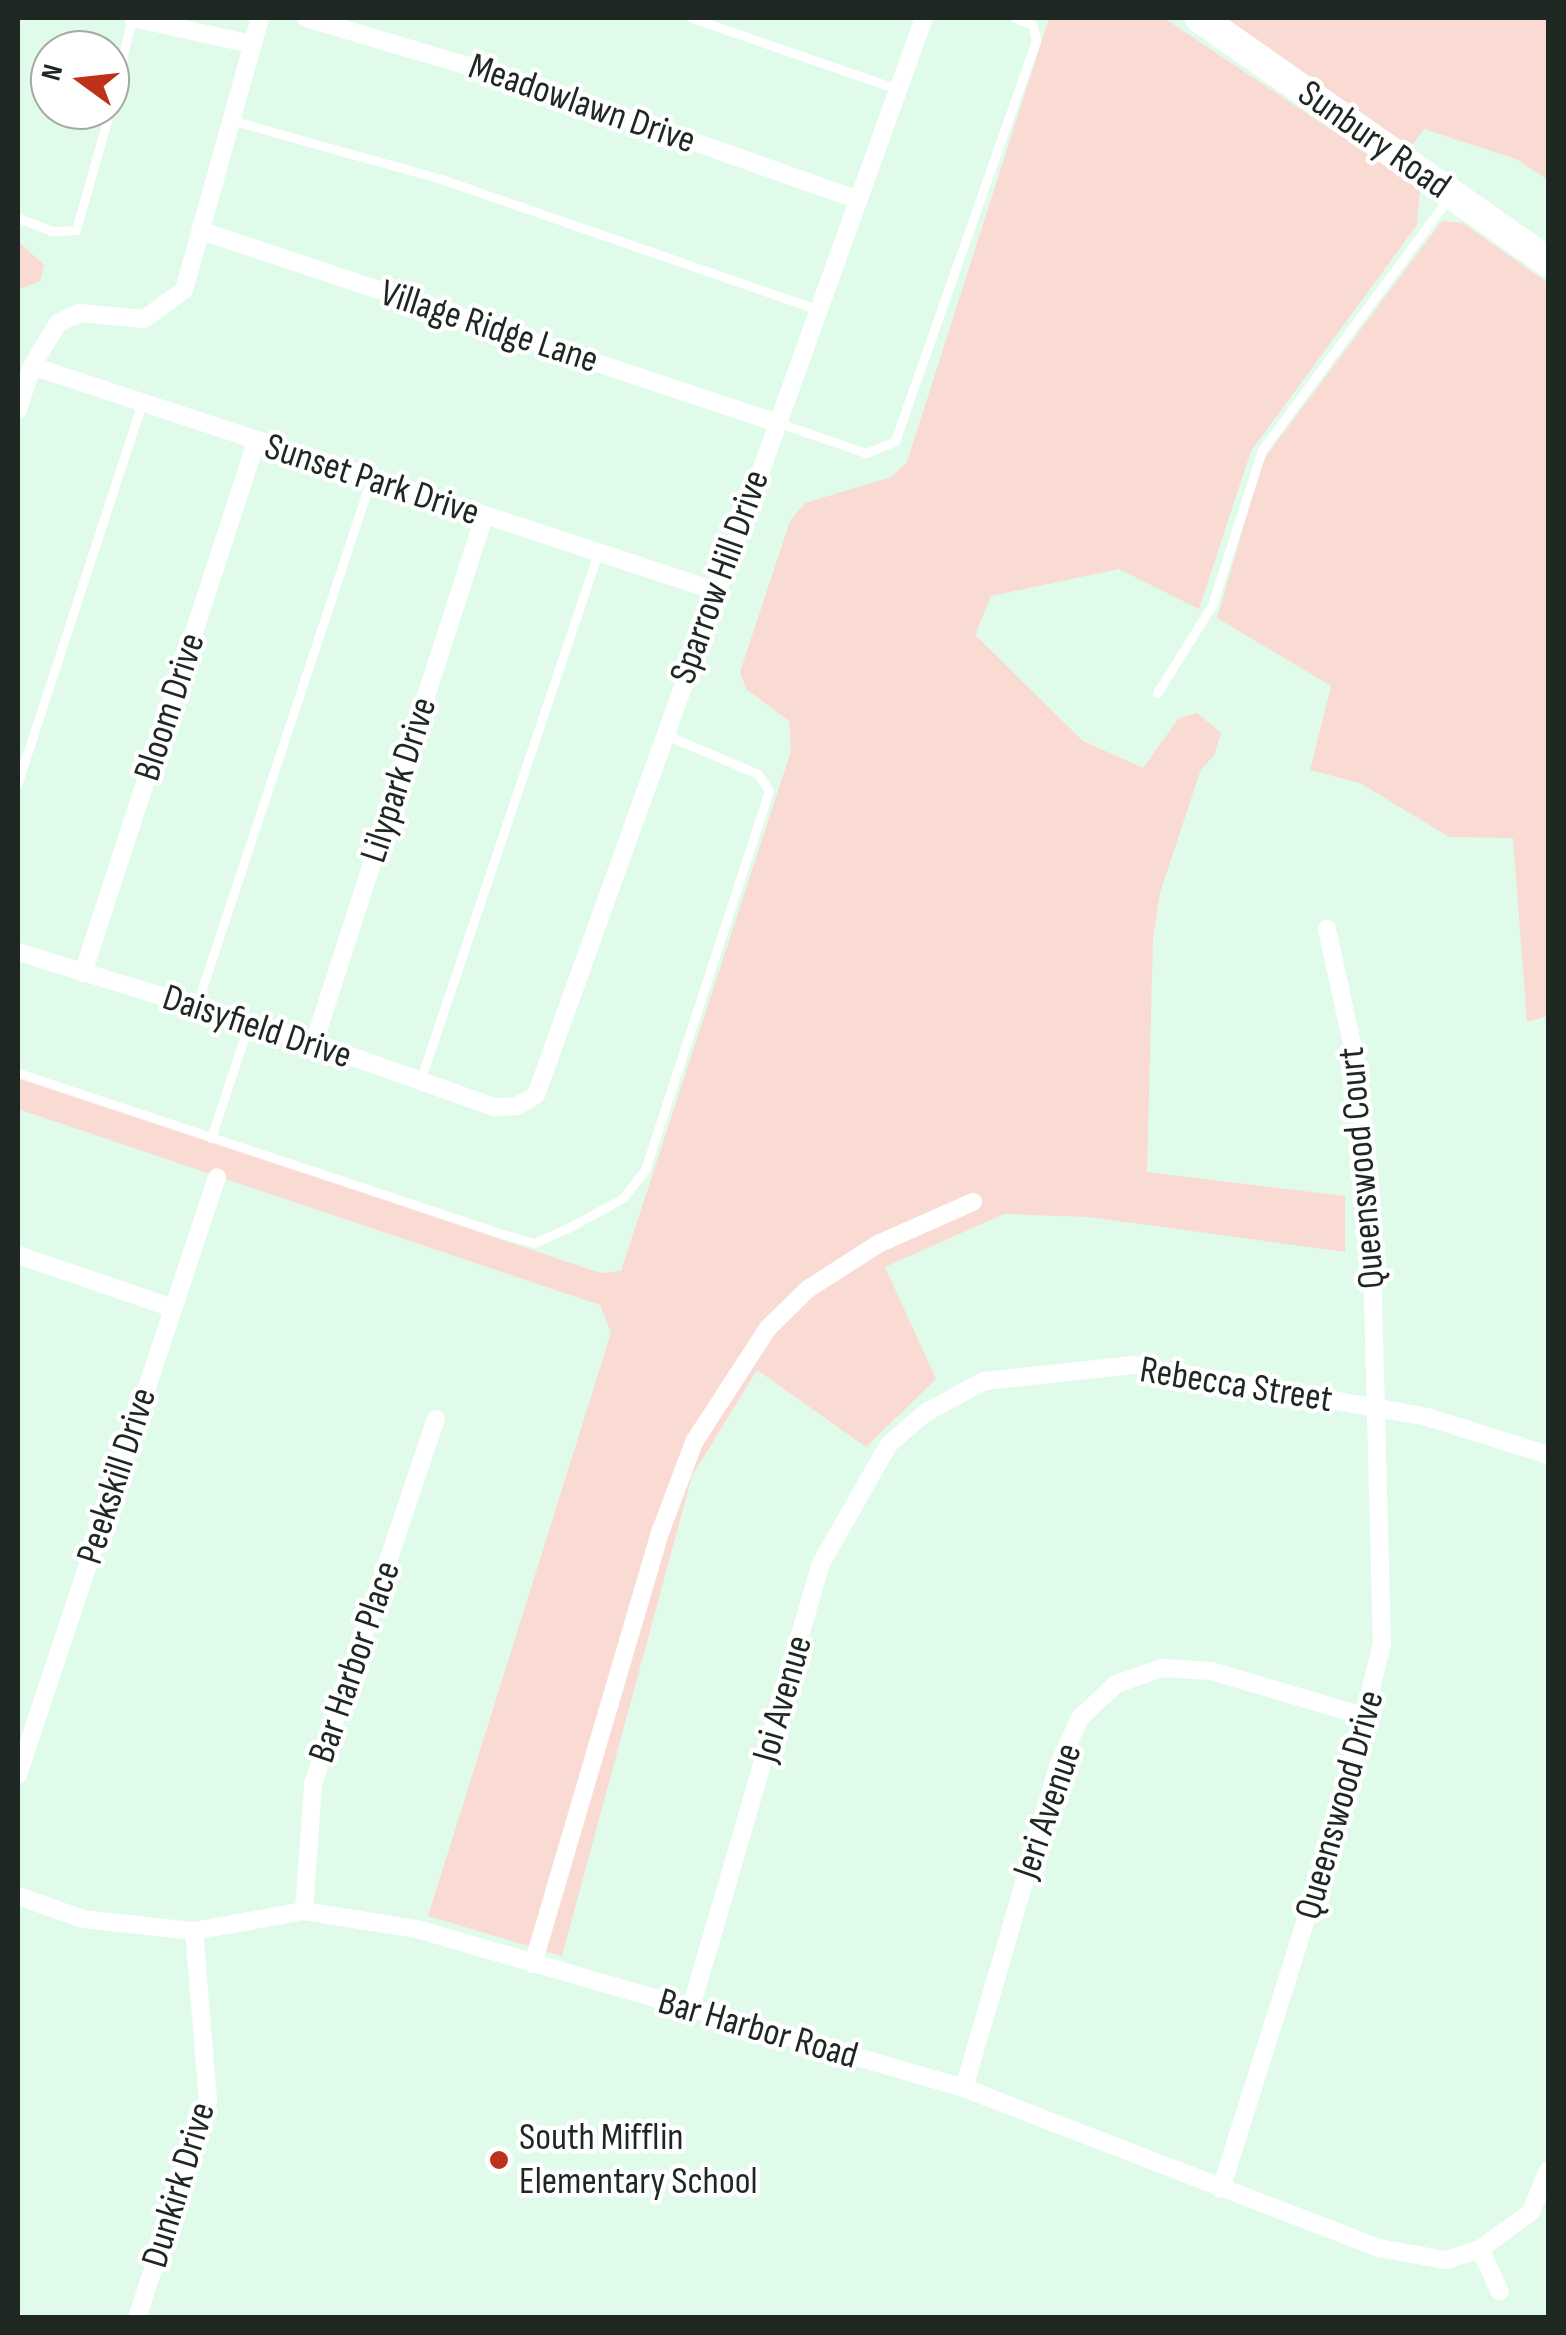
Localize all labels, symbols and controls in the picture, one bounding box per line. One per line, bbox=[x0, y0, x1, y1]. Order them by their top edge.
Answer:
north arrow bbox=[30, 30, 130, 130]
street label: Meadowlawn Drive bbox=[463, 44, 701, 164]
text: N bbox=[35, 61, 70, 84]
street label: Sunbury Road bbox=[1289, 71, 1459, 209]
street label: Village Ridge Lane bbox=[374, 270, 604, 384]
street label: Sunset Park Drive bbox=[259, 424, 485, 536]
street label: Sparrow Hill Drive bbox=[660, 464, 780, 690]
street label: Bloom Drive bbox=[125, 628, 215, 786]
street label: Lilypark Drive bbox=[351, 692, 447, 868]
street label: Daisyfield Drive bbox=[157, 975, 357, 1079]
street label: Queenswood Court bbox=[1329, 1045, 1395, 1291]
street label: Rebecca Street bbox=[1137, 1347, 1335, 1423]
street label: Peekskill Drive bbox=[67, 1382, 167, 1570]
street label: Bar Harbor Place bbox=[299, 1555, 411, 1769]
street label: Joi Avenue bbox=[743, 1630, 823, 1768]
street label: Queenswood Drive bbox=[1286, 1685, 1394, 1925]
street label: Jeri Avenue bbox=[1004, 1737, 1092, 1885]
street label: Bar Harbor Road bbox=[653, 1979, 863, 2079]
street label: Dunkirk Drive bbox=[132, 2097, 226, 2273]
place label: South Mifflin Elementary School bbox=[519, 2115, 757, 2204]
marker: South Mifflin Elementary School bbox=[488, 2149, 510, 2171]

